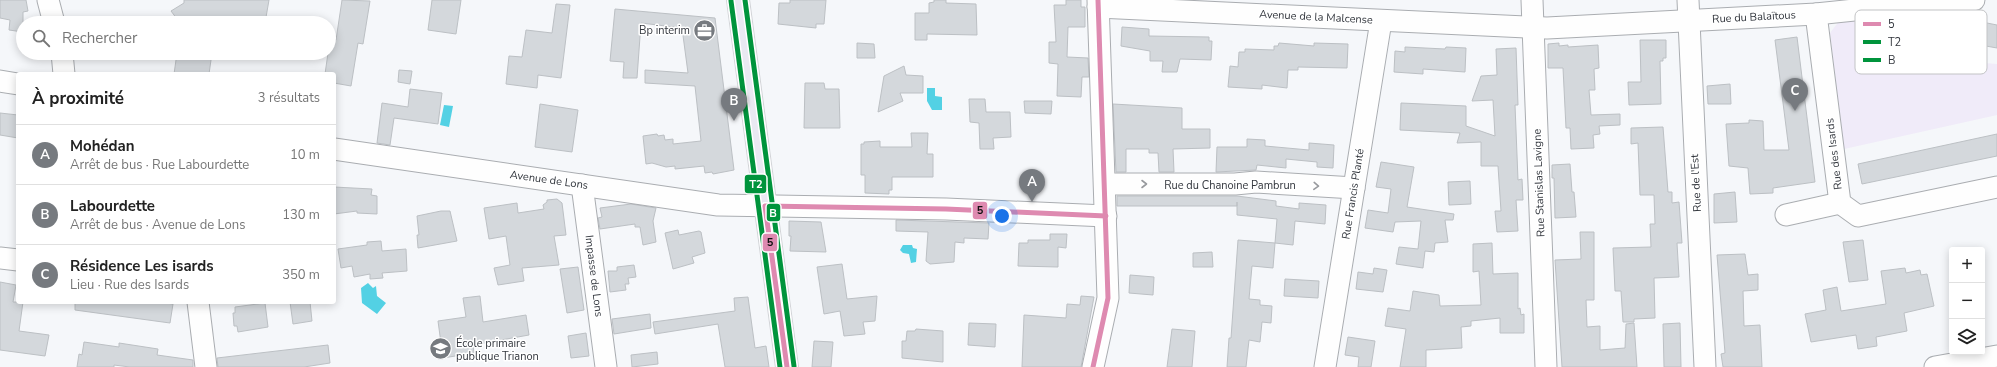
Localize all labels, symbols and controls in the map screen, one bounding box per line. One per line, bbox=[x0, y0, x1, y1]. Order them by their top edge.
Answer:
street label: Avenue de la Malcense bbox=[1259, 7, 1373, 27]
street label: Rue du Balaïtous bbox=[1712, 7, 1796, 27]
legend bbox=[1855, 10, 1987, 74]
search box bbox=[16, 16, 336, 60]
office icon: Bp interim bbox=[692, 17, 718, 43]
text: 5 bbox=[1888, 17, 1895, 32]
place label: Bp interim bbox=[639, 23, 690, 38]
icon: search bbox=[30, 27, 52, 49]
text: Rechercher bbox=[62, 28, 137, 48]
text: T2 bbox=[1888, 35, 1901, 50]
text: B bbox=[1888, 53, 1895, 68]
pin: C bbox=[1782, 78, 1808, 111]
text: À proximité bbox=[32, 87, 124, 110]
pin: B bbox=[721, 88, 747, 121]
text: 3 résultats bbox=[258, 89, 320, 107]
street label: Rue des Isards bbox=[1822, 117, 1846, 191]
street label: Rue Stanislas Lavigne bbox=[1530, 128, 1548, 237]
text: Mohédan bbox=[70, 136, 135, 156]
text: A bbox=[40, 146, 50, 164]
text: 10 m bbox=[290, 146, 320, 164]
street label: Rue Francis Planté bbox=[1338, 147, 1368, 241]
street label: Rue de l'Est bbox=[1687, 154, 1705, 212]
text: Arrêt de bus · Rue Labourdette bbox=[70, 156, 249, 174]
street label: Avenue de Lons bbox=[509, 167, 589, 193]
pin: A bbox=[1019, 169, 1045, 202]
line badge: T2 bbox=[744, 174, 767, 194]
text: T2 bbox=[749, 177, 763, 192]
street label: Rue du Chanoine Pambrun bbox=[1164, 178, 1296, 193]
one-way arrow bbox=[1141, 180, 1147, 188]
one-way arrow bbox=[1313, 181, 1319, 190]
text: Labourdette bbox=[70, 196, 155, 216]
line badge: 5 bbox=[972, 201, 988, 220]
line badge: B bbox=[766, 203, 781, 222]
text: 5 bbox=[977, 203, 984, 218]
text: B bbox=[41, 206, 49, 224]
text: 130 m bbox=[282, 206, 320, 224]
text: B bbox=[769, 206, 777, 221]
your location bbox=[992, 206, 1012, 226]
text: Arrêt de bus · Avenue de Lons bbox=[70, 216, 245, 234]
line badge: 5 bbox=[762, 233, 778, 252]
street label: Impasse de Lons bbox=[582, 234, 606, 318]
text: 5 bbox=[767, 235, 774, 250]
map controls bbox=[1949, 247, 1985, 355]
button: + bbox=[1949, 247, 1985, 283]
text: Résidence Les isards bbox=[70, 256, 214, 276]
text: C bbox=[41, 266, 49, 284]
text: 350 m bbox=[282, 266, 320, 284]
text: Lieu · Rue des Isards bbox=[70, 276, 189, 294]
button: − bbox=[1949, 283, 1985, 319]
button: layers bbox=[1949, 319, 1985, 355]
place label: École primaire publique Trianon bbox=[456, 335, 539, 364]
school or university icon: École primaire publique Trianon bbox=[428, 336, 454, 362]

